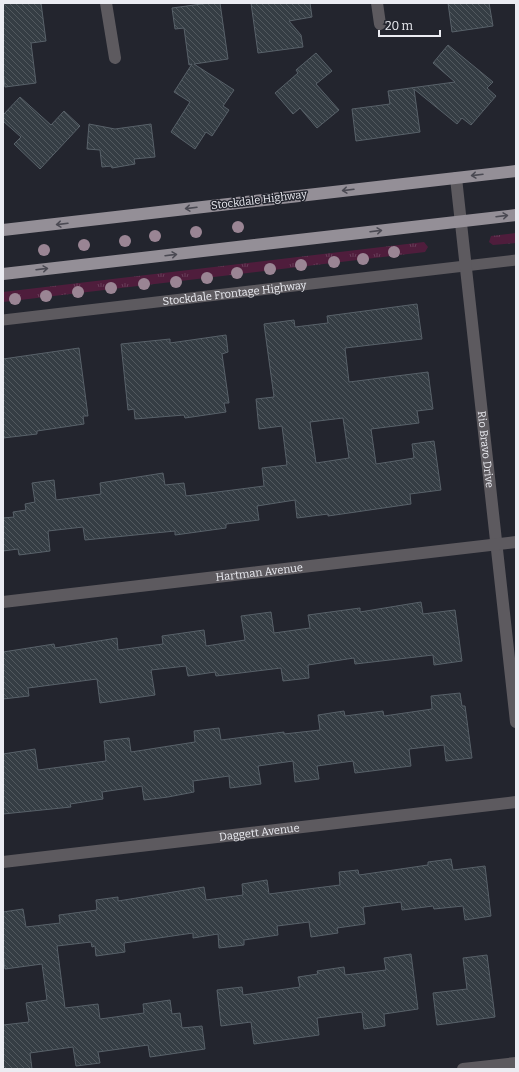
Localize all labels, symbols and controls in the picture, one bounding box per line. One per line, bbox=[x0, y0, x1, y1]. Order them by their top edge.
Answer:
scale bar bbox=[379, 12, 440, 38]
text: 20 m bbox=[385, 19, 414, 33]
one-way arrow bbox=[471, 171, 484, 179]
one-way arrow bbox=[342, 186, 355, 194]
street label: Stockdale Highway bbox=[210, 188, 308, 212]
one-way arrow bbox=[185, 205, 198, 212]
one-way arrow bbox=[495, 212, 508, 220]
one-way arrow bbox=[56, 220, 69, 227]
one-way arrow bbox=[369, 227, 382, 235]
one-way arrow bbox=[164, 251, 177, 258]
one-way arrow bbox=[35, 266, 48, 273]
street label: Stockdale Frontage Highway bbox=[162, 278, 307, 308]
street label: Rio Bravo Drive bbox=[475, 410, 497, 488]
street label: Hartman Avenue bbox=[215, 560, 304, 584]
street label: Daggett Avenue bbox=[218, 821, 300, 843]

